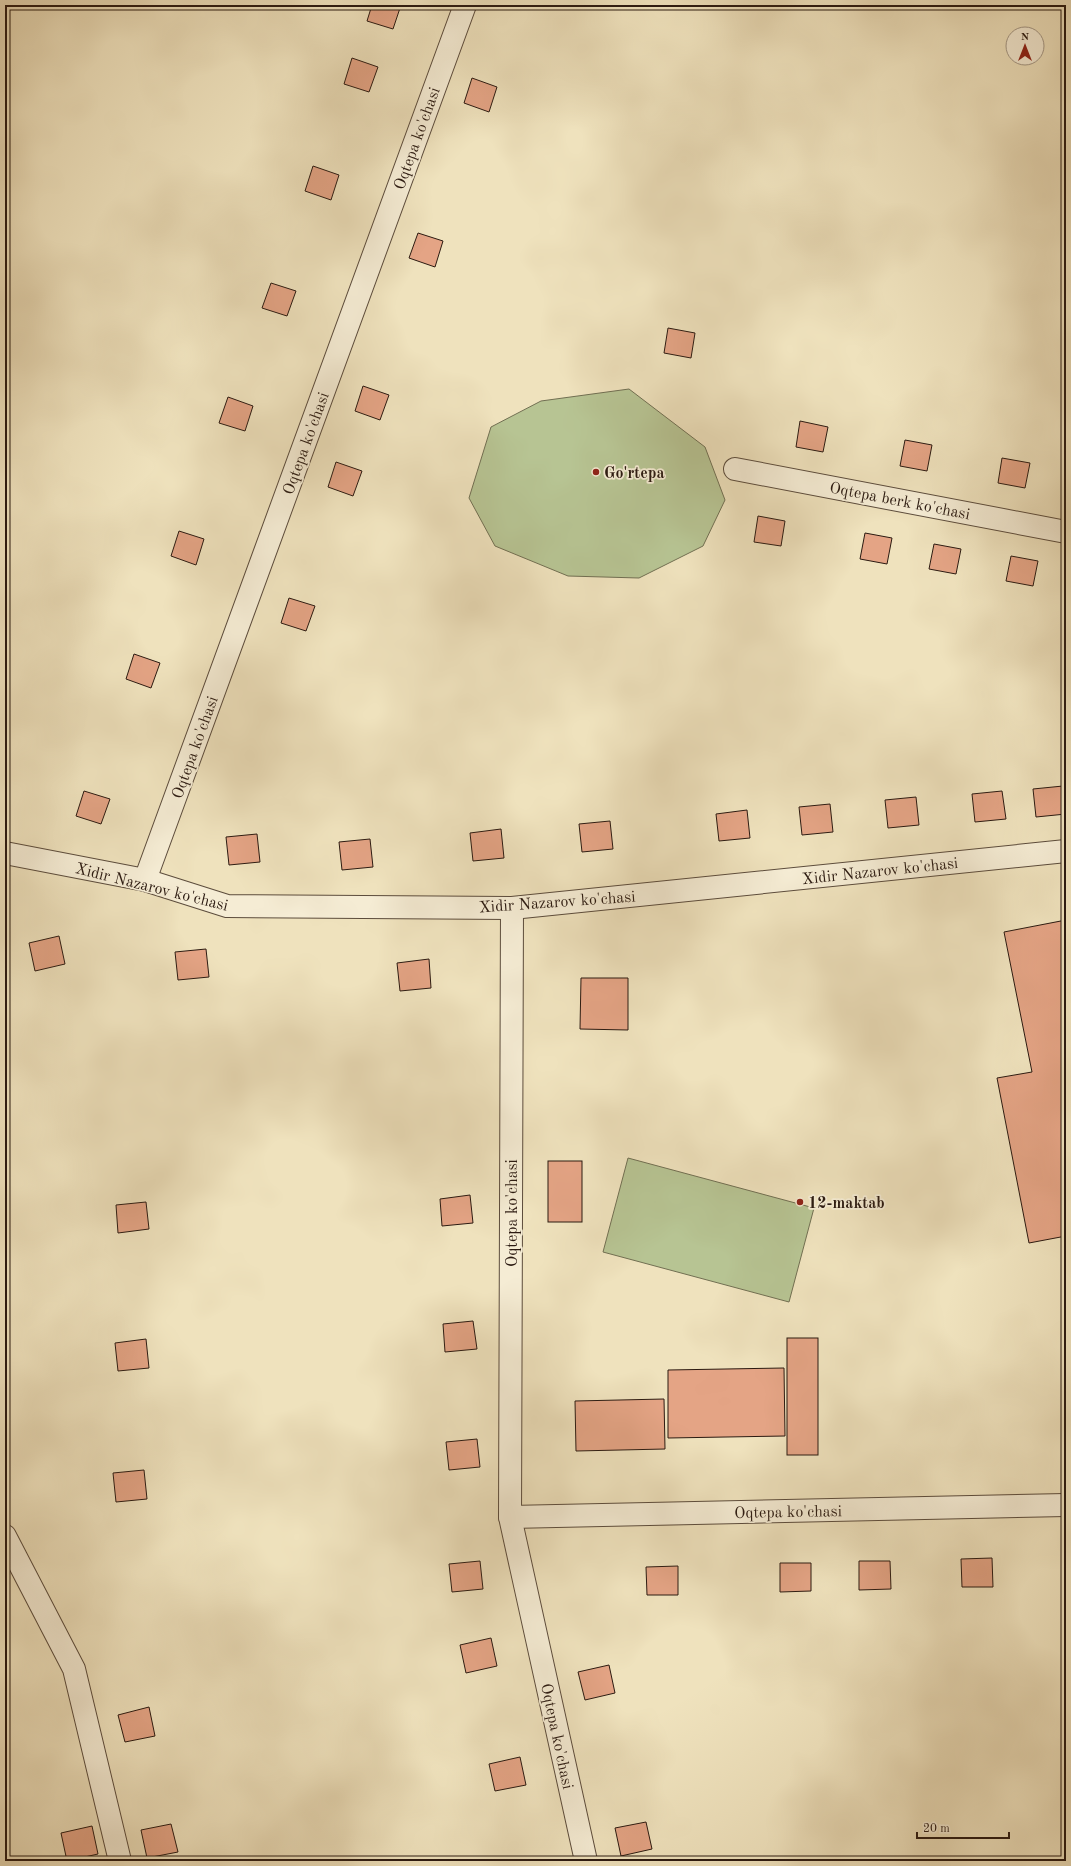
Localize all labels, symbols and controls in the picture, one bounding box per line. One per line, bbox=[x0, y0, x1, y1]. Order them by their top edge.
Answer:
north arrow bbox=[1005, 26, 1045, 66]
text: N bbox=[1021, 32, 1030, 43]
street label: Oqtepa ko'chasi bbox=[392, 85, 444, 192]
street label: Oqtepa ko'chasi bbox=[281, 390, 333, 497]
place label: Go'rtepa bbox=[604, 466, 665, 482]
marker: Go'rtepa bbox=[591, 467, 601, 477]
street label: Oqtepa berk ko'chasi bbox=[828, 480, 971, 523]
street label: Oqtepa ko'chasi bbox=[170, 694, 222, 801]
street label: Xidir Nazarov ko'chasi bbox=[801, 856, 959, 888]
street label: Xidir Nazarov ko'chasi bbox=[73, 861, 230, 915]
street label: Xidir Nazarov ko'chasi bbox=[478, 890, 636, 916]
street label: Oqtepa ko'chasi bbox=[505, 1159, 521, 1267]
place label: 12-maktab bbox=[808, 1196, 885, 1212]
marker: 12-maktab bbox=[795, 1197, 805, 1207]
street label: Oqtepa ko'chasi bbox=[734, 1504, 842, 1522]
street label: Oqtepa ko'chasi bbox=[537, 1682, 575, 1791]
scale bar bbox=[917, 1814, 1009, 1840]
text: 20 m bbox=[923, 1823, 950, 1835]

